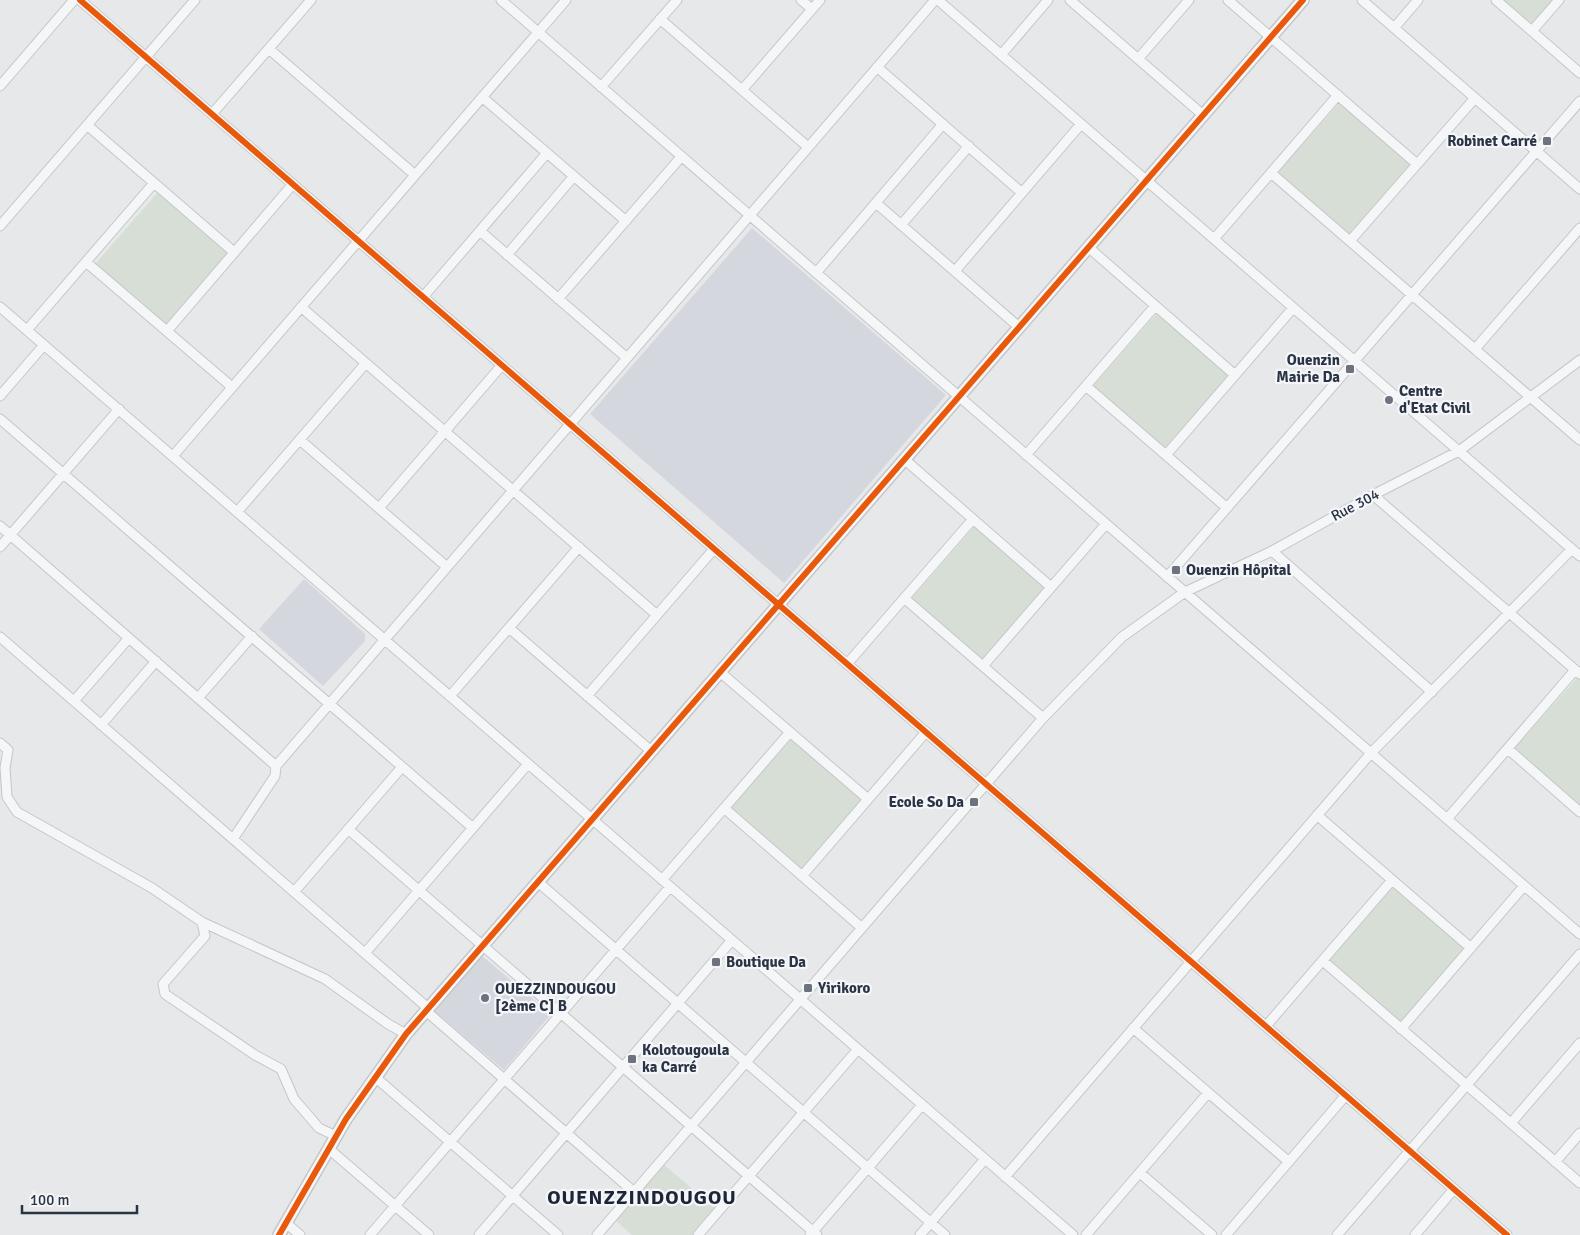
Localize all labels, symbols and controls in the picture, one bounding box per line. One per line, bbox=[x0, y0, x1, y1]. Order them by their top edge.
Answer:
place label: Robinet Carré bbox=[1447, 132, 1537, 150]
marker: Robinet Carré bbox=[1541, 135, 1553, 147]
place label: Ouenzin Mairie Da bbox=[1276, 351, 1340, 386]
marker: Ouenzin Mairie Da bbox=[1344, 363, 1356, 375]
place label: Centre d'Etat Civil bbox=[1399, 382, 1471, 417]
marker: Centre d'Etat Civil bbox=[1383, 394, 1395, 406]
street label: Rue 304 bbox=[1328, 485, 1382, 525]
place label: Ouenzin Hôpital bbox=[1186, 561, 1291, 579]
marker: Ouenzin Hôpital bbox=[1170, 564, 1182, 576]
place label: Ecole So Da bbox=[888, 793, 964, 811]
marker: Ecole So Da bbox=[968, 796, 980, 808]
place label: Boutique Da bbox=[726, 953, 806, 971]
marker: Boutique Da bbox=[710, 956, 722, 968]
place label: Yirikoro bbox=[817, 979, 870, 997]
place label: OUEZZINDOUGOU [2ème C] B bbox=[495, 980, 616, 1015]
marker: Yirikoro bbox=[802, 982, 814, 994]
marker: OUEZZINDOUGOU [2ème C] B bbox=[479, 992, 491, 1004]
place label: Kolotougoula ka Carré bbox=[642, 1041, 730, 1076]
marker: Kolotougoula ka Carré bbox=[626, 1053, 638, 1065]
scale bar bbox=[22, 1182, 138, 1214]
district label: OUENZZINDOUGOU bbox=[547, 1185, 737, 1210]
text: 100 m bbox=[30, 1191, 70, 1209]

